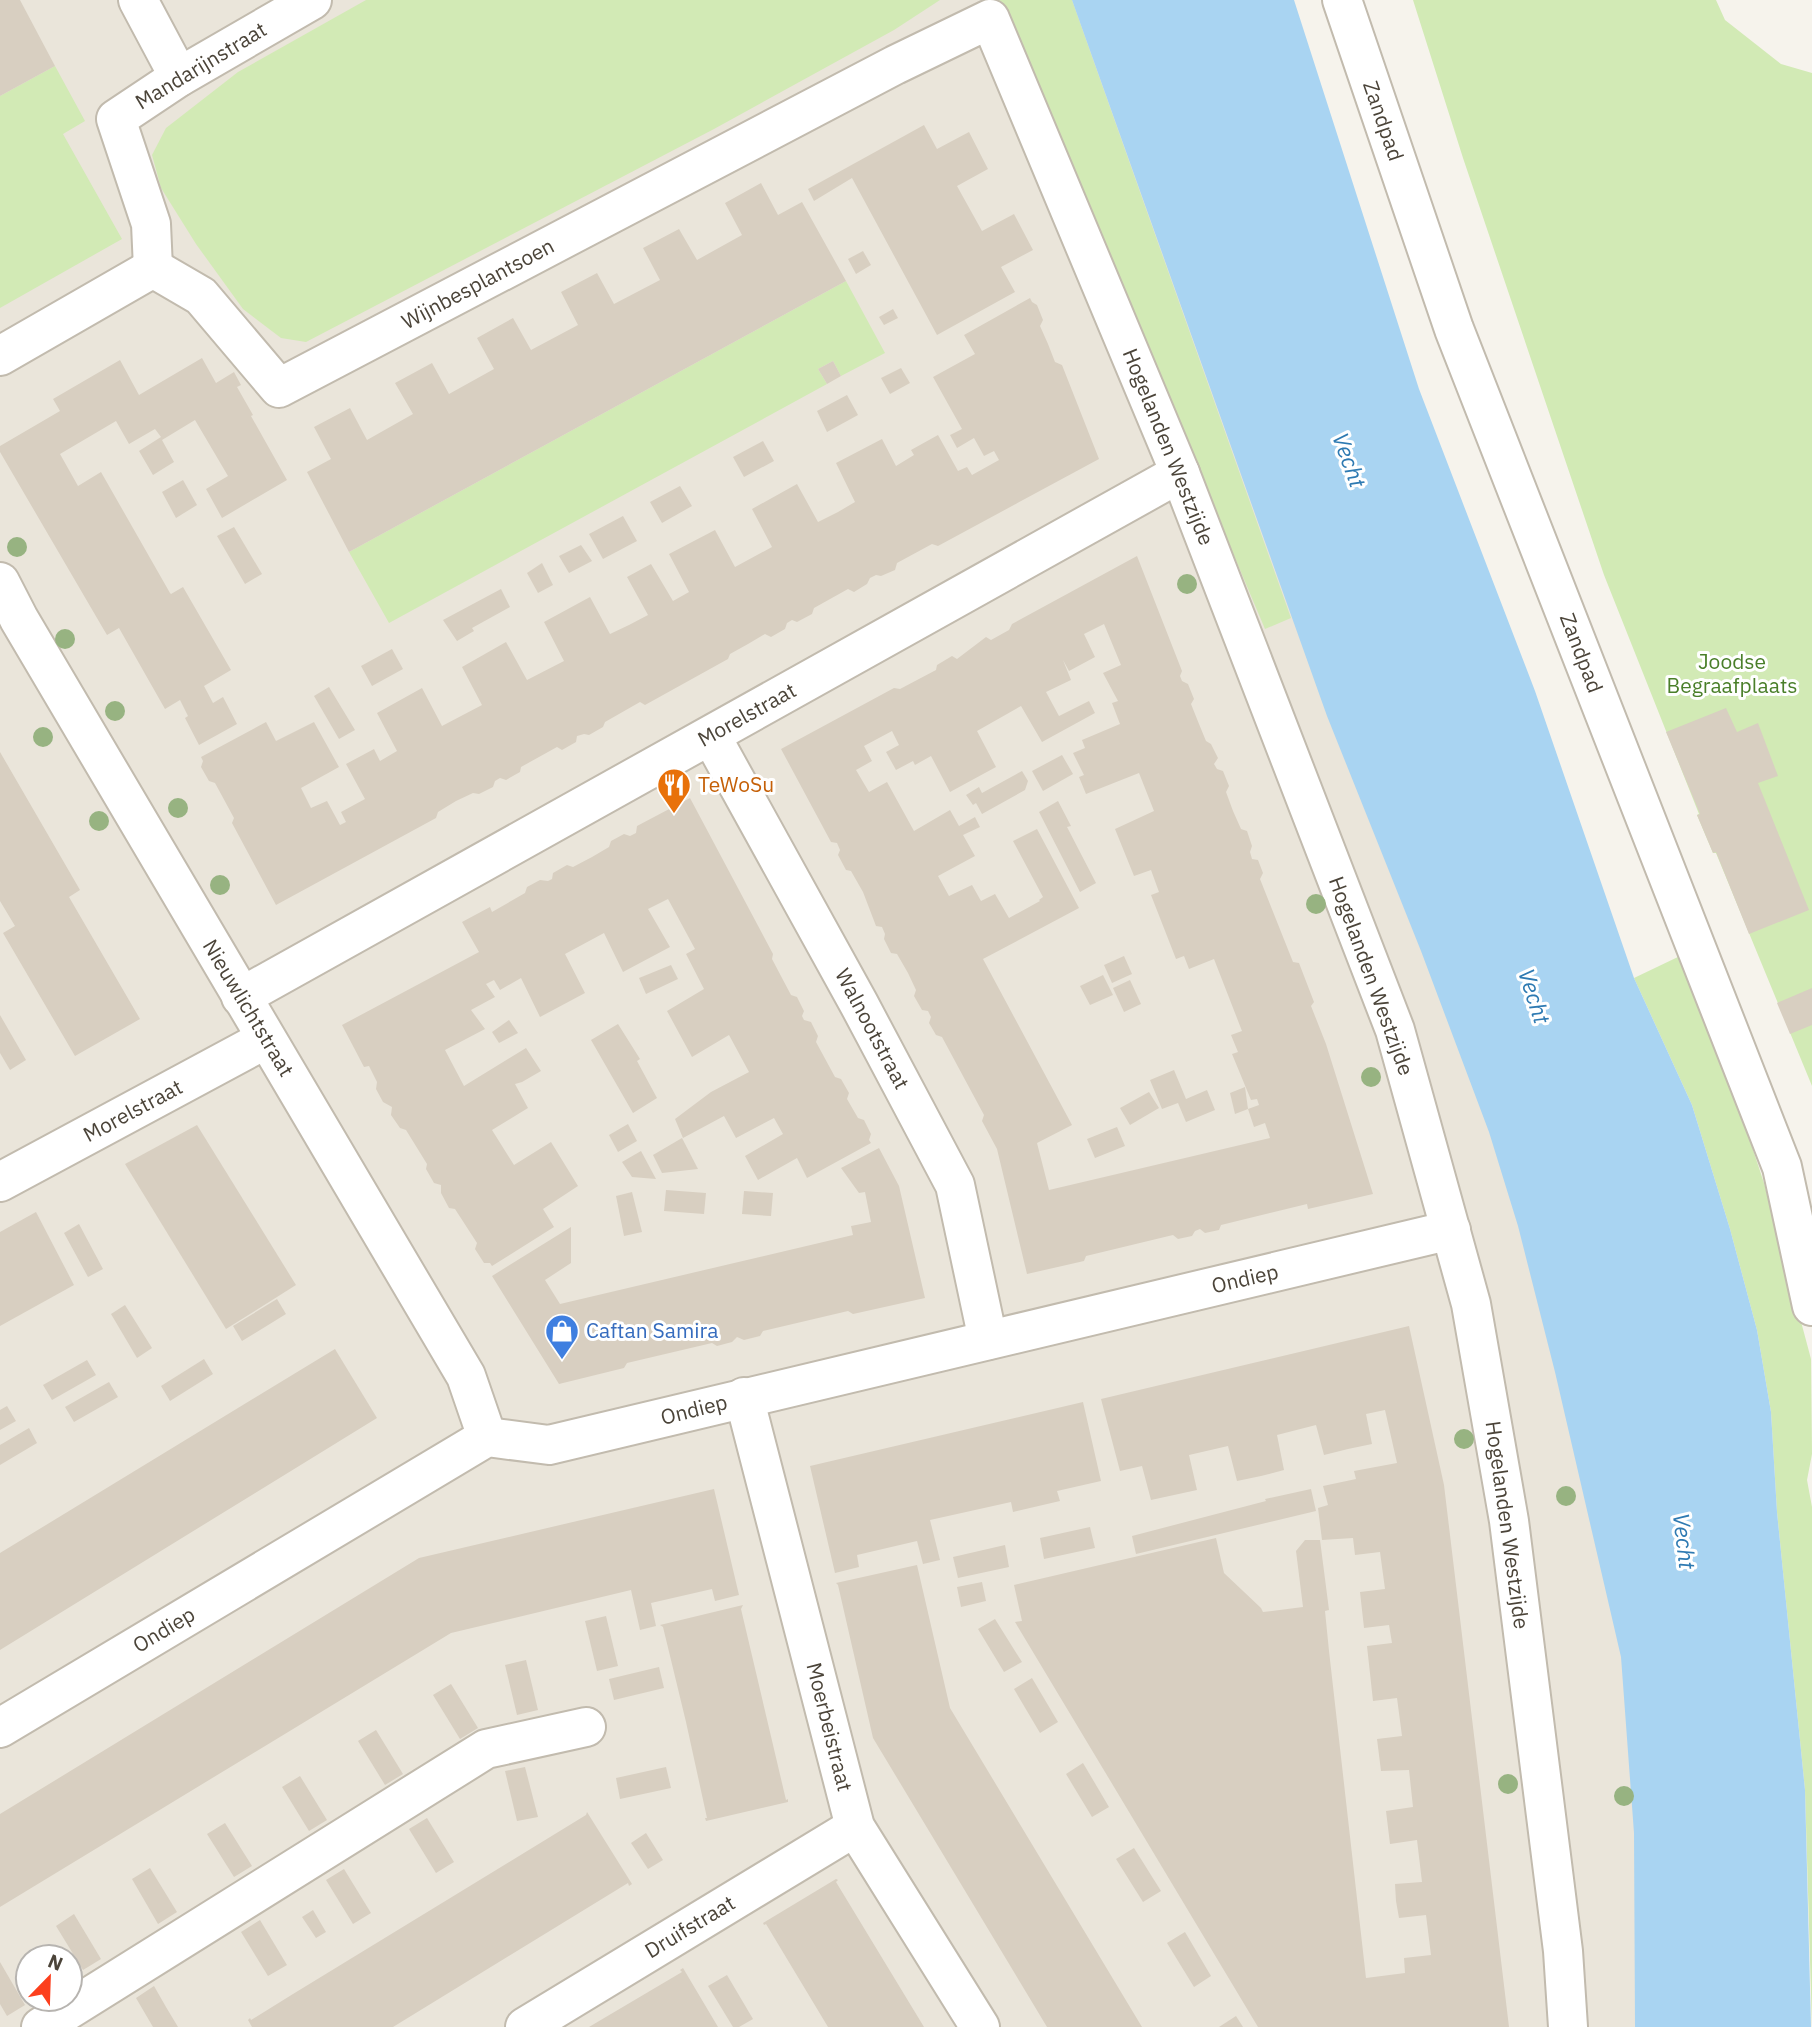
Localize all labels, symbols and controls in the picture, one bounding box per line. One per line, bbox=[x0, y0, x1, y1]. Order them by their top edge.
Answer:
street label: Mandarijnstraat bbox=[130, 15, 271, 115]
street label: Zandpad bbox=[1357, 77, 1411, 165]
street label: Wijnbesplantsoen bbox=[396, 231, 559, 335]
street label: Hogelanden Westzijde bbox=[1117, 344, 1221, 549]
water label: Vecht bbox=[1326, 428, 1374, 492]
street label: Zandpad bbox=[1554, 609, 1610, 696]
park label: Joodse Begraafplaats bbox=[1666, 647, 1798, 699]
street label: Morelstraat bbox=[692, 676, 801, 753]
restaurant icon: TeWoSu bbox=[655, 766, 693, 815]
place label: TeWoSu bbox=[698, 770, 774, 798]
street label: Hogelanden Westzijde bbox=[1323, 872, 1421, 1079]
street label: Nieuwlichtstraat bbox=[197, 934, 301, 1081]
street label: Walnootstraat bbox=[829, 963, 916, 1094]
water label: Vecht bbox=[1512, 964, 1558, 1028]
street label: Morelstraat bbox=[78, 1072, 187, 1148]
street label: Ondiep bbox=[1209, 1257, 1281, 1299]
shop icon: Caftan Samira bbox=[543, 1312, 581, 1361]
place label: Caftan Samira bbox=[586, 1316, 718, 1344]
street label: Ondiep bbox=[657, 1387, 730, 1431]
street label: Hogelanden Westzijde bbox=[1480, 1419, 1536, 1631]
water label: Vecht bbox=[1667, 1511, 1703, 1571]
street label: Ondiep bbox=[127, 1600, 200, 1659]
street label: Moerbeistraat bbox=[800, 1659, 860, 1794]
street label: Druifstraat bbox=[639, 1888, 740, 1964]
north arrow bbox=[14, 1943, 84, 2013]
text: N bbox=[45, 1949, 67, 1976]

